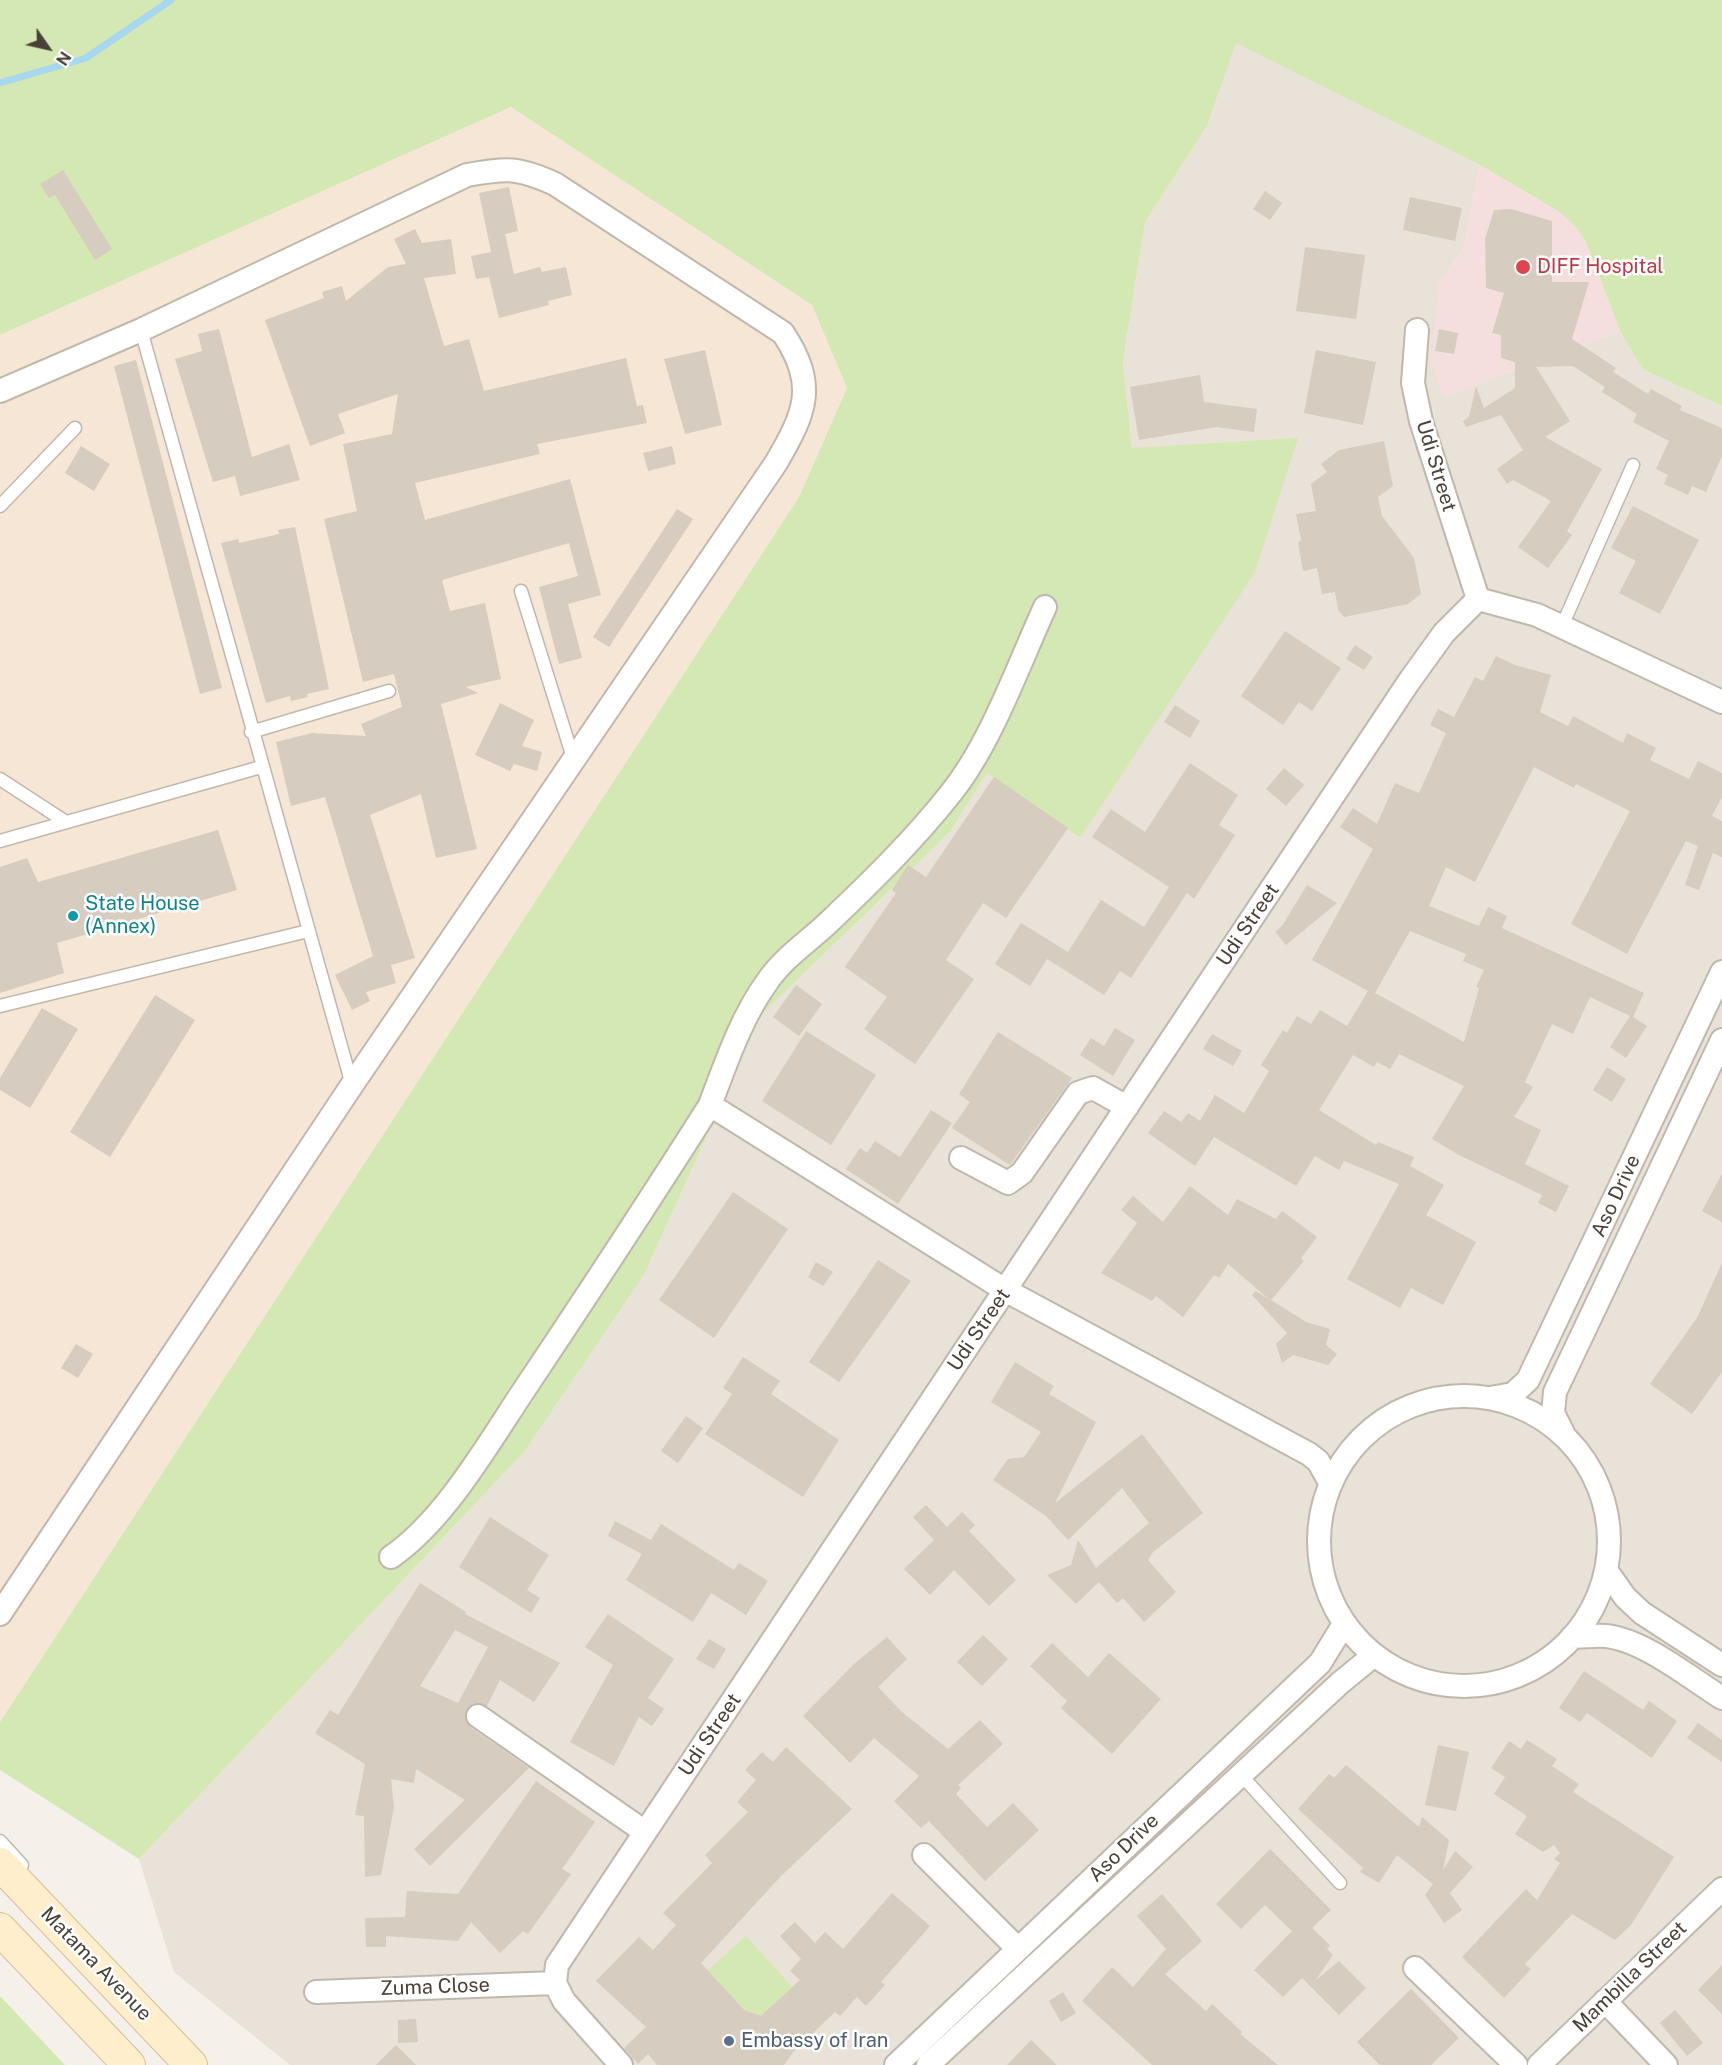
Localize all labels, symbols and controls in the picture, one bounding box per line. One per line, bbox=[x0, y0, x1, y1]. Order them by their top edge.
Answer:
north arrow bbox=[18, 18, 78, 78]
text: N bbox=[52, 48, 75, 69]
place label: DIFF Hospital bbox=[1537, 255, 1663, 279]
marker: DIFF Hospital bbox=[1514, 258, 1532, 276]
street label: Udi Street bbox=[1411, 417, 1461, 515]
street label: Udi Street bbox=[1212, 879, 1284, 971]
place label: State House (Annex) bbox=[85, 892, 200, 939]
marker: State House (Annex) bbox=[66, 909, 80, 923]
street label: Aso Drive bbox=[1587, 1151, 1645, 1241]
street label: Udi Street bbox=[943, 1284, 1015, 1376]
street label: Udi Street bbox=[674, 1689, 746, 1781]
street label: Aso Drive bbox=[1084, 1809, 1164, 1887]
street label: Matama Avenue bbox=[36, 1902, 156, 2026]
street label: Mambilla Street bbox=[1568, 1917, 1692, 2037]
street label: Zuma Close bbox=[380, 1973, 490, 2001]
place label: Embassy of Iran bbox=[741, 2029, 888, 2053]
marker: Embassy of Iran bbox=[722, 2034, 736, 2048]

